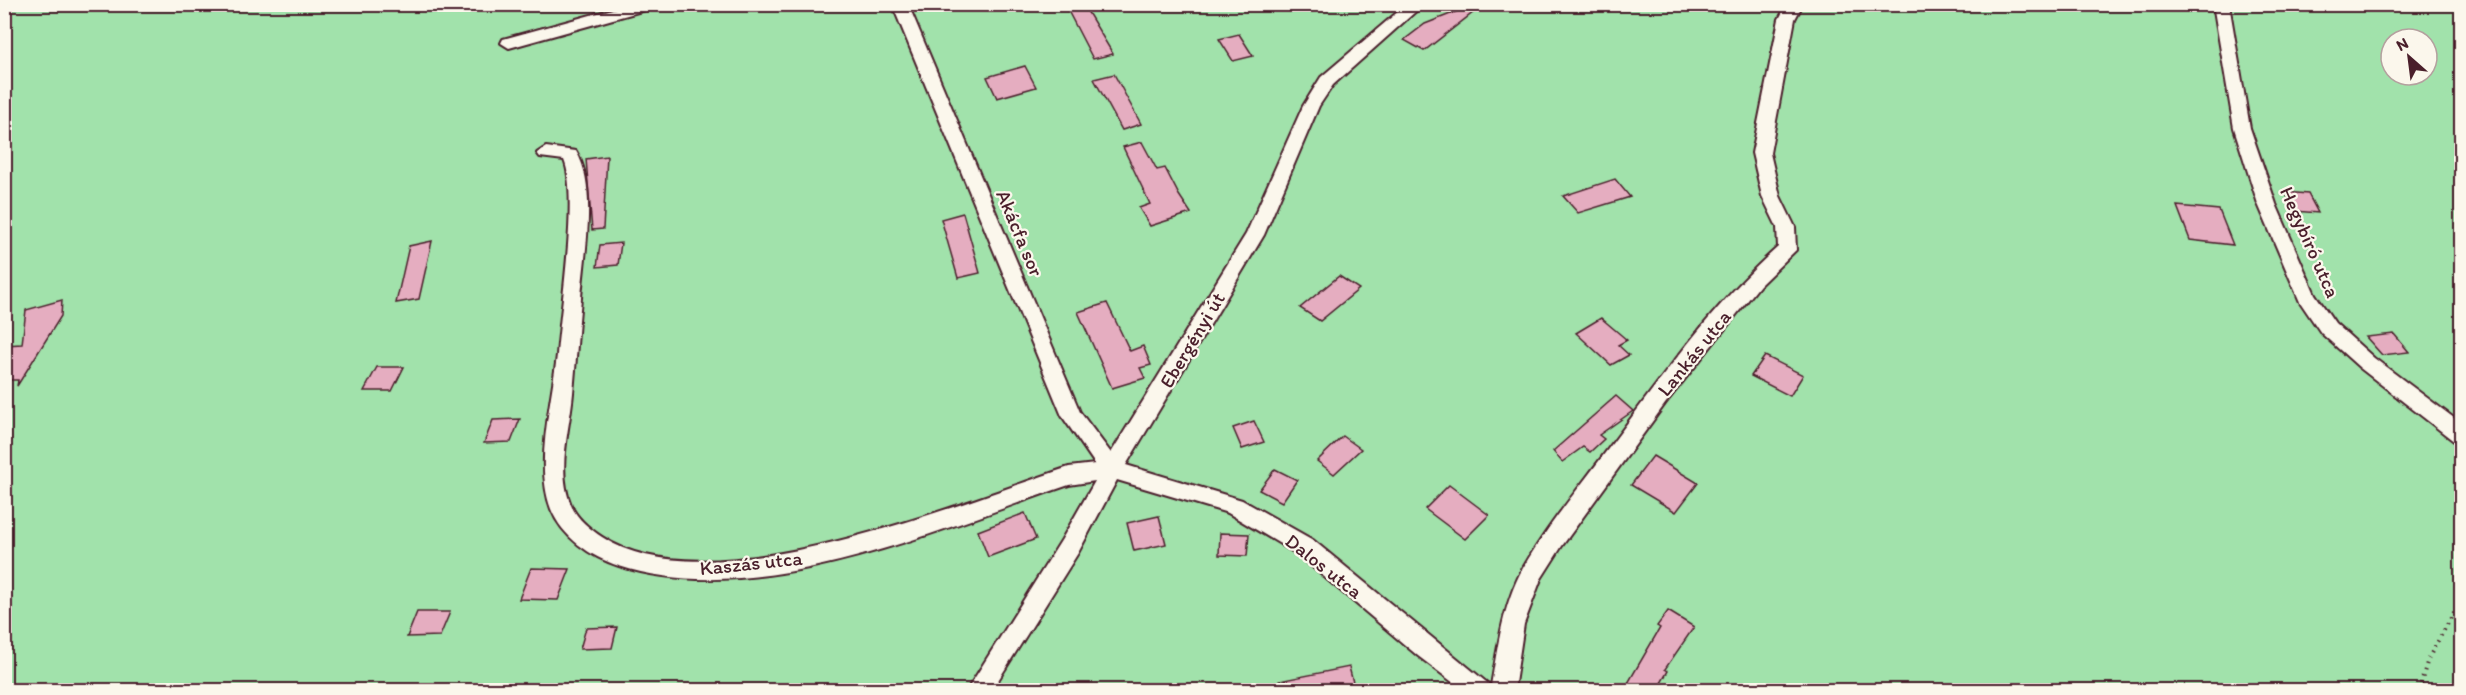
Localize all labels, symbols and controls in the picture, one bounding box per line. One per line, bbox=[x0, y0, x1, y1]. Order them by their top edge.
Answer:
north arrow bbox=[2379, 27, 2439, 87]
text: N bbox=[2393, 33, 2411, 55]
street label: Hegybíró utca bbox=[2275, 183, 2345, 301]
street label: Akácfa sor bbox=[991, 186, 1049, 280]
street label: Ebergényi út bbox=[1154, 288, 1230, 392]
street label: Lankás utca bbox=[1652, 305, 1736, 401]
street label: Dalos utca bbox=[1281, 528, 1368, 604]
street label: Kaszás utca bbox=[699, 546, 804, 580]

